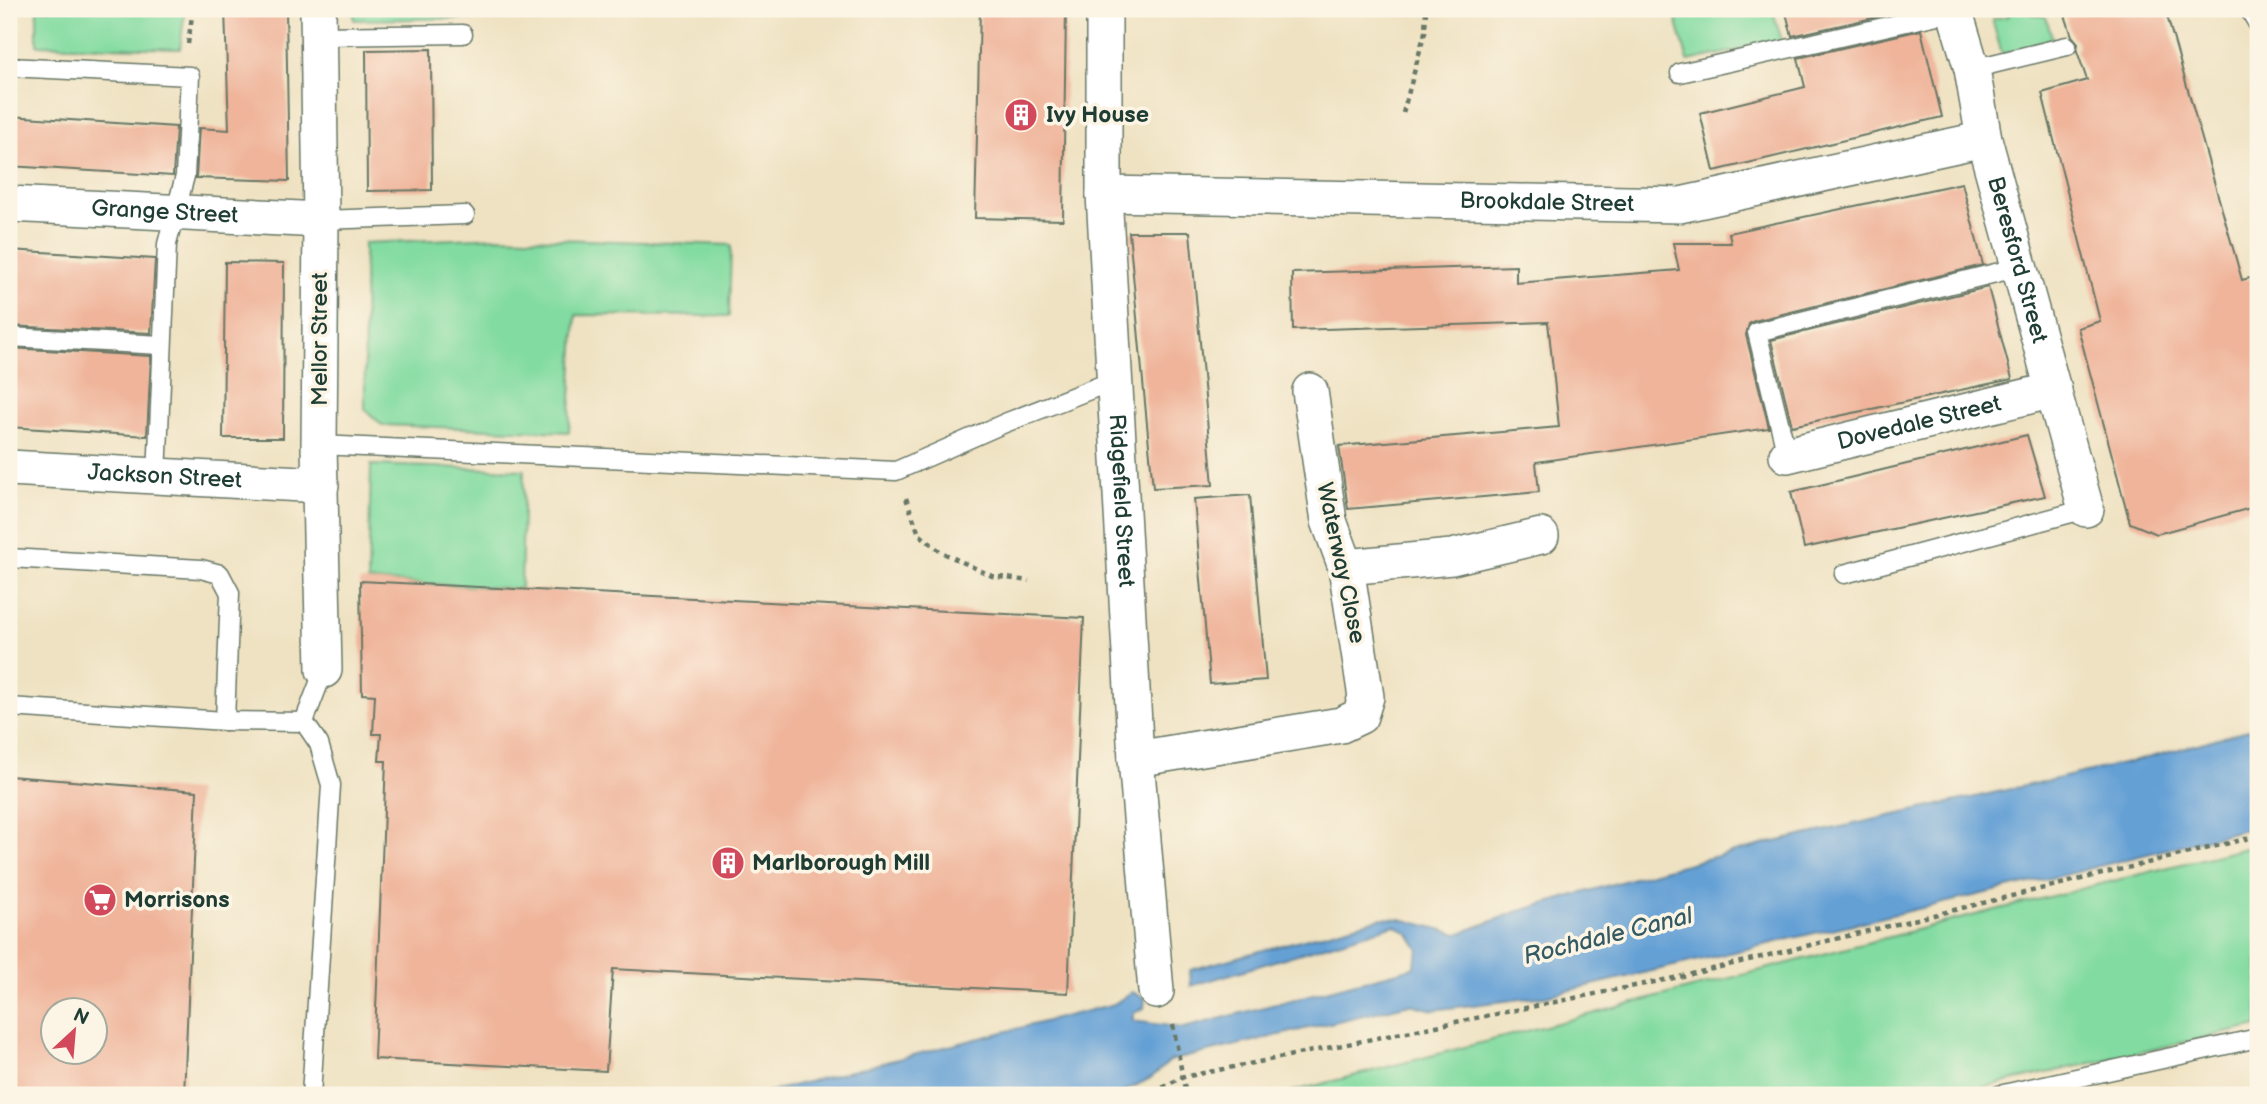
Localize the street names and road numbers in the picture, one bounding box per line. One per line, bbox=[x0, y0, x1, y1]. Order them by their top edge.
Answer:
street label: Beresford Street bbox=[1981, 173, 2054, 346]
street label: Brookdale Street bbox=[1459, 187, 1634, 218]
street label: Grange Street bbox=[91, 194, 239, 230]
street label: Mellor Street bbox=[306, 272, 334, 406]
street label: Dovedale Street bbox=[1834, 389, 2004, 456]
street label: Ridgefield Street bbox=[1102, 413, 1140, 588]
street label: Jackson Street bbox=[87, 458, 243, 495]
street label: Waterway Close bbox=[1310, 480, 1372, 646]

